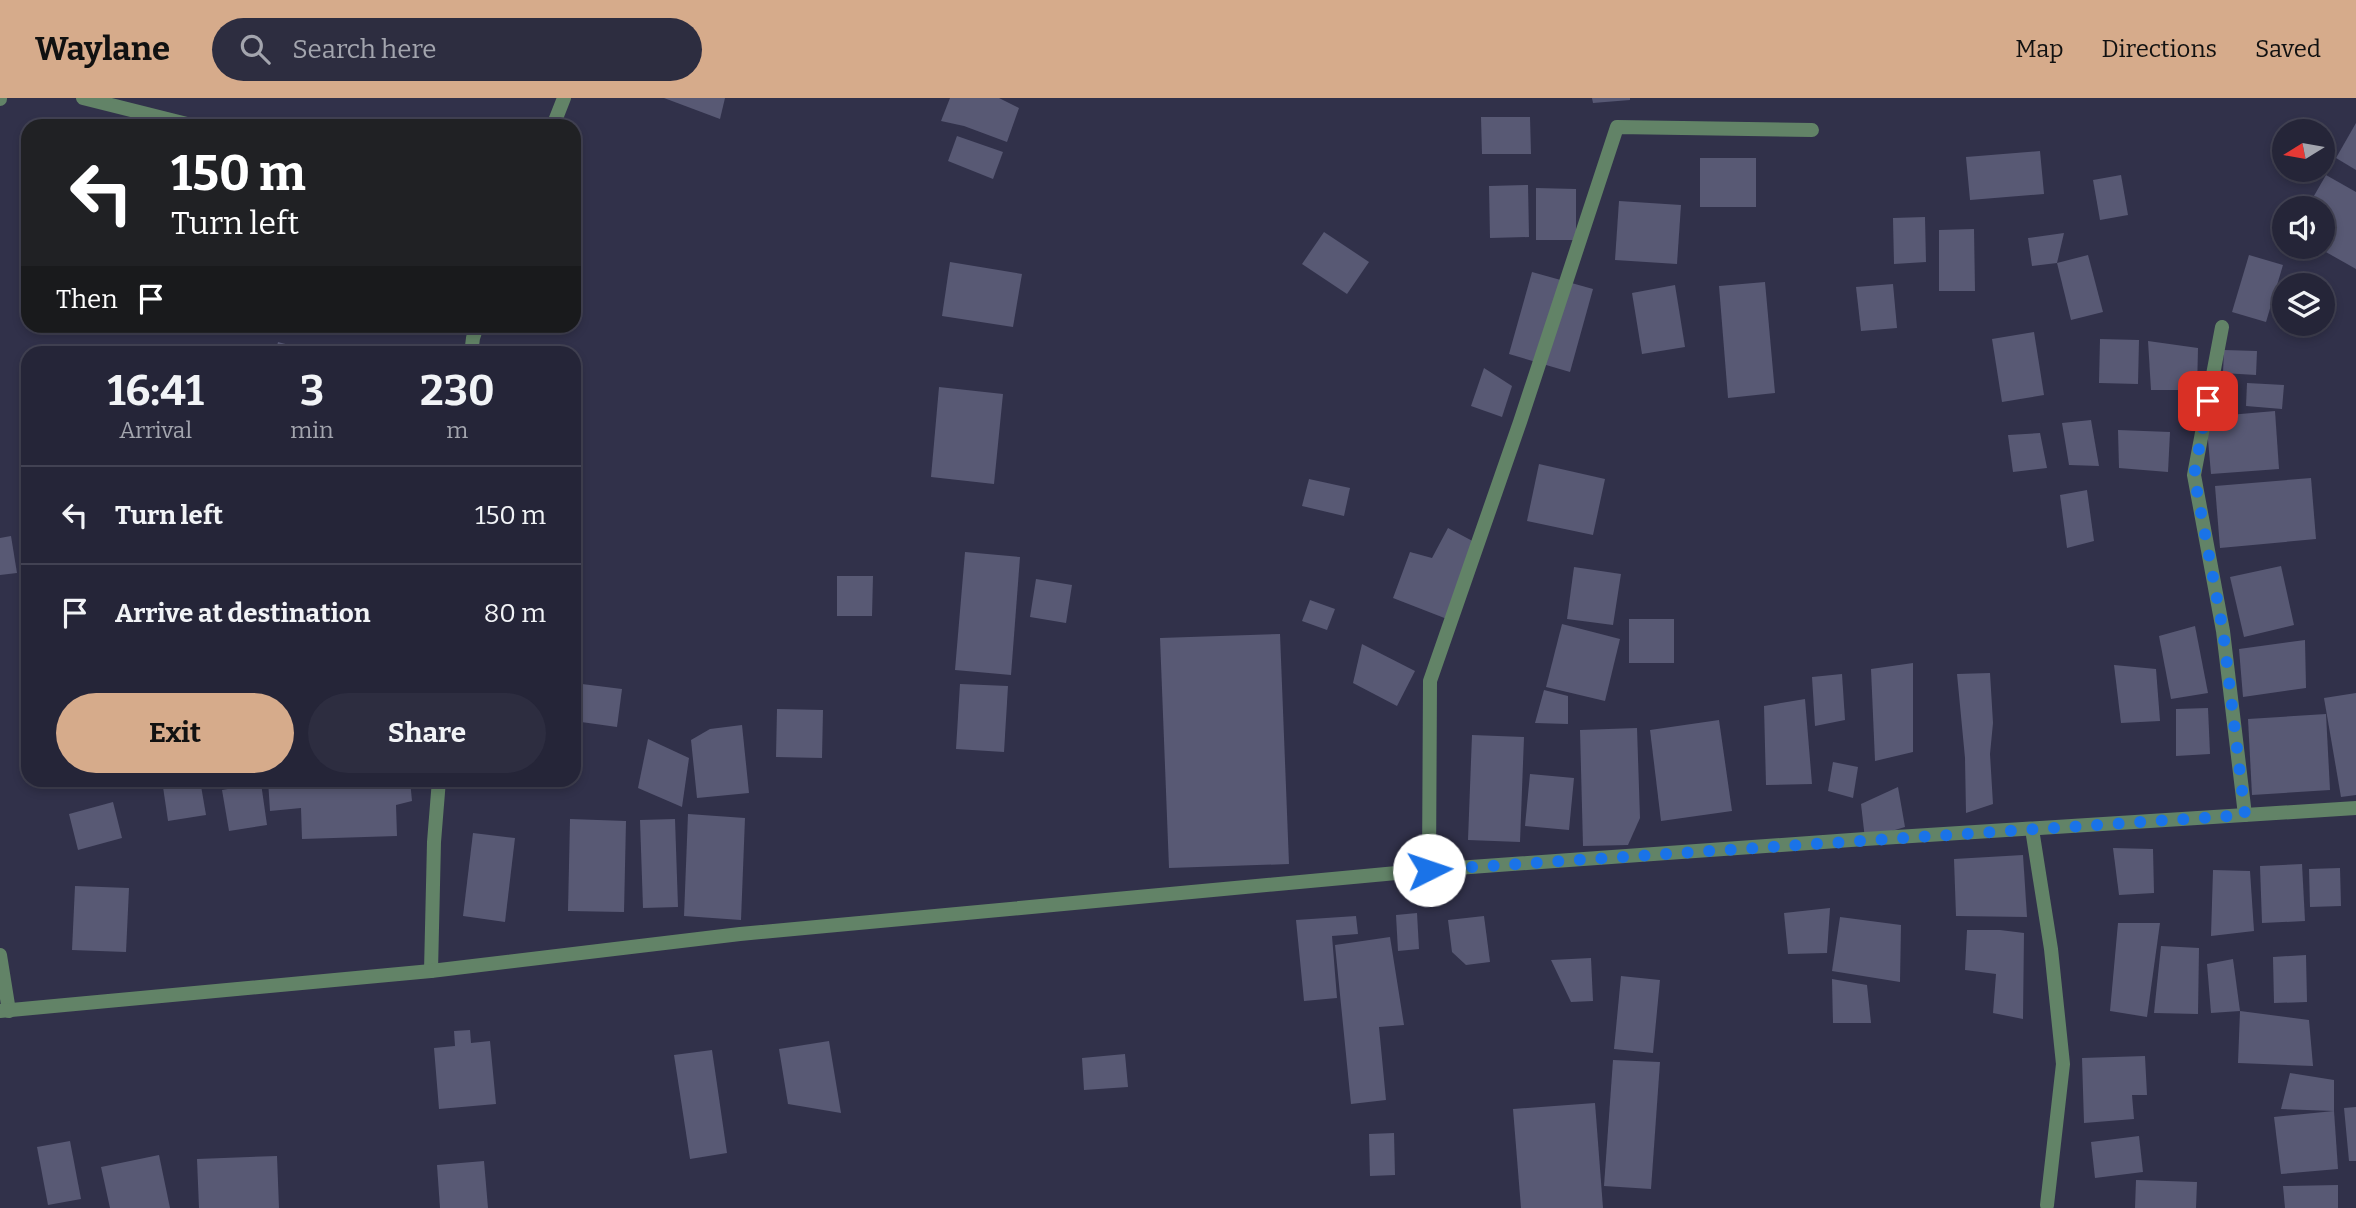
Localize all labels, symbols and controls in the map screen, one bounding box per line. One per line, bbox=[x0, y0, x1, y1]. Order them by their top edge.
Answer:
search box bbox=[212, 18, 702, 81]
text: Waylane bbox=[35, 29, 170, 69]
icon: search bbox=[236, 30, 274, 68]
text: Search here bbox=[292, 34, 437, 65]
text: Map bbox=[2015, 35, 2064, 63]
text: Directions bbox=[2102, 35, 2217, 63]
text: Saved bbox=[2255, 35, 2321, 63]
north arrow bbox=[2272, 119, 2334, 182]
map controls bbox=[2272, 119, 2335, 336]
text: 150 m bbox=[171, 144, 306, 203]
icon: left bbox=[56, 147, 147, 238]
button: sound bbox=[2272, 196, 2335, 259]
text: Turn left bbox=[171, 204, 299, 242]
button: layers bbox=[2272, 273, 2335, 336]
icon: arrive bbox=[132, 280, 170, 318]
text: Then bbox=[56, 284, 118, 315]
text: 16:41 bbox=[107, 366, 204, 416]
text: 3 bbox=[300, 366, 324, 416]
text: 230 bbox=[420, 366, 495, 416]
pin bbox=[2178, 371, 2238, 431]
icon: arrive bbox=[2189, 382, 2227, 420]
text: Arrival bbox=[119, 416, 192, 444]
text: min bbox=[290, 416, 334, 444]
text: m bbox=[446, 416, 468, 444]
icon: left bbox=[56, 496, 94, 534]
text: Turn left bbox=[115, 500, 223, 531]
text: 150 m bbox=[475, 500, 546, 531]
icon: arrive bbox=[56, 594, 94, 632]
text: Arrive at destination bbox=[115, 598, 370, 629]
text: 80 m bbox=[484, 598, 546, 629]
button: Exit bbox=[56, 693, 294, 773]
button: Share bbox=[308, 693, 546, 773]
position arrow bbox=[1392, 833, 1466, 907]

